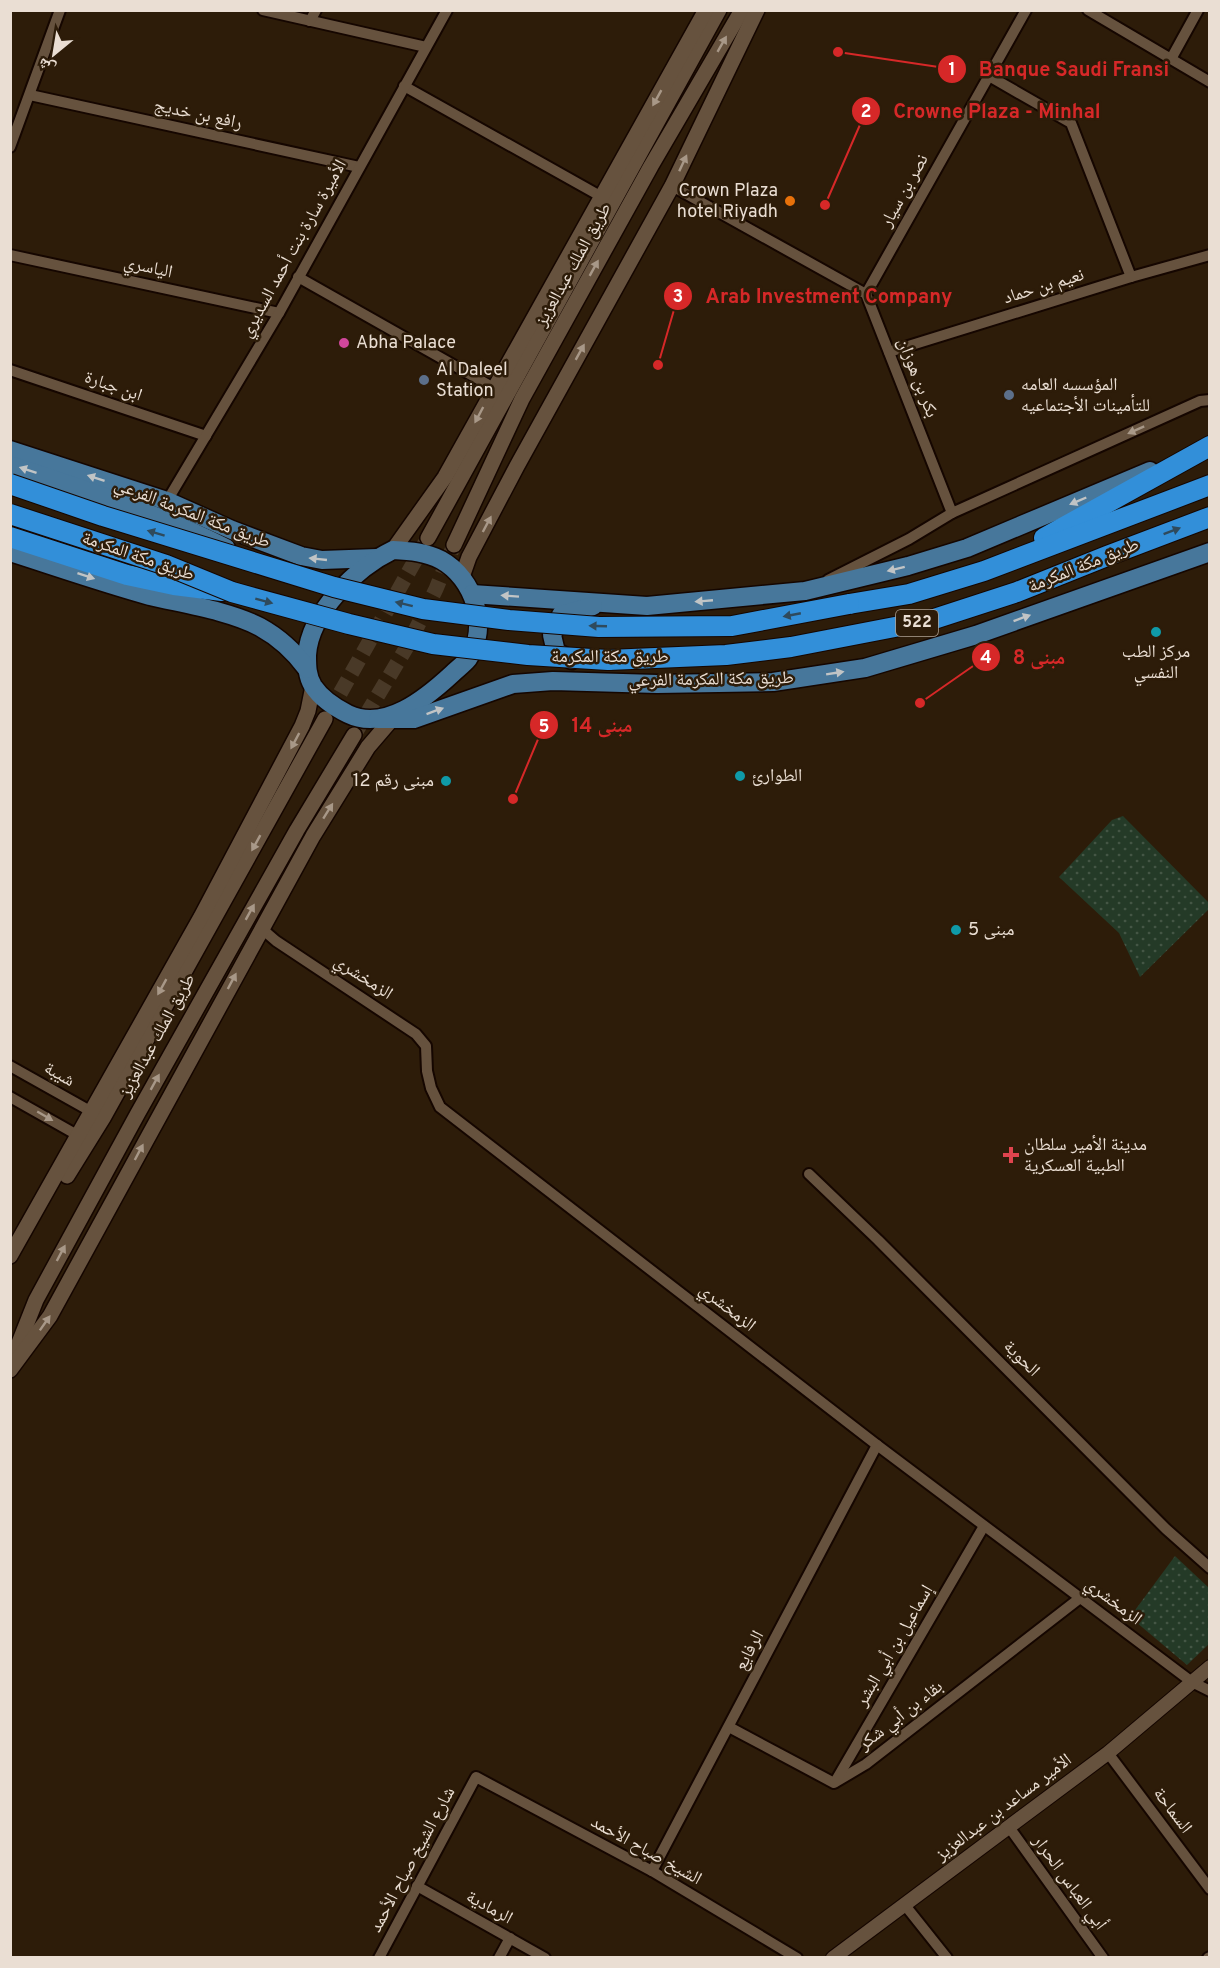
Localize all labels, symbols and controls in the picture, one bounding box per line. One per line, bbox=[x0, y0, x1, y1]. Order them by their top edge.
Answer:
north arrow bbox=[24, 24, 84, 84]
one-way arrow bbox=[717, 35, 727, 52]
callout: Banque Saudi Fransi bbox=[937, 50, 1181, 88]
text: ش bbox=[35, 52, 60, 78]
text: Banque Saudi Fransi bbox=[979, 58, 1169, 84]
text: 1 bbox=[948, 59, 956, 82]
one-way arrow bbox=[652, 90, 662, 107]
callout: Crowne Plaza - Minhal bbox=[851, 92, 1112, 130]
street label: رافع بن خديج bbox=[152, 94, 244, 136]
text: Crowne Plaza - Minhal bbox=[893, 100, 1101, 126]
text: 2 bbox=[860, 101, 872, 124]
street label: نصر بن سيار bbox=[875, 150, 934, 232]
one-way arrow bbox=[678, 154, 688, 172]
street label: الأميرة سارة بنت أحمد السديري bbox=[235, 155, 354, 343]
place label: Crown Plaza hotel Riyadh bbox=[677, 180, 778, 224]
marker: Crown Plaza hotel Riyadh bbox=[783, 194, 797, 208]
street label: طريق الملك عبدالعزيز bbox=[530, 199, 617, 332]
street label: الياسري bbox=[121, 252, 175, 286]
one-way arrow bbox=[589, 259, 599, 276]
street label: نعيم بن حماد bbox=[1001, 264, 1087, 310]
callout: Arab Investment Company bbox=[663, 277, 964, 315]
text: Arab Investment Company bbox=[706, 285, 952, 311]
text: 3 bbox=[673, 286, 683, 309]
place label: Abha Palace bbox=[356, 332, 456, 355]
street label: بكر بن هوزان bbox=[891, 335, 943, 421]
marker: Abha Palace bbox=[337, 336, 351, 350]
one-way arrow bbox=[574, 344, 584, 361]
place label: Al Daleel Station bbox=[436, 359, 508, 403]
street label: ابن جبارة bbox=[81, 366, 145, 408]
marker: Al Daleel Station bbox=[417, 373, 431, 387]
place label: المؤسسه العامه للتأمينات الأجتماعيه bbox=[1021, 374, 1150, 418]
marker: المؤسسه العامه للتأمينات الأجتماعيه bbox=[1002, 388, 1016, 402]
one-way arrow bbox=[474, 406, 484, 423]
one-way arrow bbox=[1128, 425, 1145, 434]
one-way arrow bbox=[19, 465, 37, 475]
one-way arrow bbox=[87, 473, 105, 482]
street label: طريق مكة المكرمة الفرعي bbox=[110, 474, 273, 556]
one-way arrow bbox=[1069, 496, 1087, 506]
one-way arrow bbox=[483, 516, 492, 533]
one-way arrow bbox=[1163, 525, 1181, 535]
street label: طريق مكة المكرمة bbox=[79, 527, 197, 587]
one-way arrow bbox=[147, 527, 165, 537]
street label: طريق مكة المكرمة bbox=[1025, 533, 1143, 599]
one-way arrow bbox=[309, 554, 328, 564]
one-way arrow bbox=[887, 565, 905, 575]
one-way arrow bbox=[77, 572, 95, 582]
one-way arrow bbox=[500, 591, 519, 601]
one-way arrow bbox=[255, 596, 273, 606]
one-way arrow bbox=[694, 596, 713, 606]
one-way arrow bbox=[395, 599, 413, 609]
road number: 522 bbox=[896, 610, 938, 636]
one-way arrow bbox=[782, 611, 801, 620]
one-way arrow bbox=[1013, 613, 1031, 623]
one-way arrow bbox=[588, 622, 607, 631]
marker: مركز الطب النفسي bbox=[1149, 625, 1163, 639]
callout: مبنى 8 bbox=[971, 638, 1077, 676]
place label: مركز الطب النفسي bbox=[1122, 641, 1190, 686]
street label: طريق مكة المكرمة bbox=[551, 646, 669, 669]
text: مبنى 8 bbox=[1013, 646, 1065, 672]
text: 4 bbox=[980, 647, 992, 670]
street label: طريق مكة المكرمة الفرعي bbox=[628, 667, 794, 695]
one-way arrow bbox=[825, 668, 844, 677]
one-way arrow bbox=[427, 706, 445, 716]
callout: مبنى 14 bbox=[529, 706, 644, 744]
text: مبنى 14 bbox=[572, 714, 632, 740]
text: 5 bbox=[539, 716, 550, 739]
one-way arrow bbox=[290, 732, 300, 750]
place label: الطوارئ bbox=[752, 765, 802, 788]
marker: الطوارئ bbox=[733, 769, 747, 783]
place label: مبنى رقم 12 bbox=[353, 770, 434, 793]
marker: مبنى رقم 12 bbox=[439, 774, 453, 788]
one-way arrow bbox=[323, 803, 334, 819]
one-way arrow bbox=[251, 835, 261, 852]
one-way arrow bbox=[245, 903, 255, 920]
place label: مبنى 5 bbox=[968, 919, 1015, 942]
marker: مبنى 5 bbox=[949, 923, 963, 937]
street label: الزمخشري bbox=[328, 950, 397, 1007]
street label: طريق الملك عبدالعزيز bbox=[114, 970, 201, 1103]
one-way arrow bbox=[227, 972, 237, 989]
one-way arrow bbox=[158, 978, 168, 995]
street label: شيبة bbox=[40, 1057, 78, 1093]
one-way arrow bbox=[150, 1073, 160, 1090]
one-way arrow bbox=[36, 1111, 53, 1121]
place label: مدينة الأمير سلطان الطبية العسكرية bbox=[1024, 1134, 1147, 1178]
one-way arrow bbox=[134, 1144, 144, 1161]
marker: مدينة الأمير سلطان الطبية العسكرية bbox=[1002, 1146, 1020, 1164]
one-way arrow bbox=[56, 1244, 66, 1261]
street label: الزمخشري bbox=[693, 1279, 760, 1339]
one-way arrow bbox=[39, 1315, 51, 1331]
street label: الحوية bbox=[998, 1336, 1044, 1382]
street label: الزمخشري bbox=[1079, 1573, 1146, 1632]
street label: إسماعيل بن أبي البشر bbox=[850, 1581, 940, 1713]
street label: الرفايع bbox=[730, 1627, 770, 1675]
street label: بقاء بن أبي شكر bbox=[853, 1675, 949, 1758]
street label: الأمير مساعد بن عبدالعزيز bbox=[930, 1749, 1077, 1868]
street label: شارع الشيخ صباح الأحمد bbox=[365, 1783, 461, 1937]
street label: السماحة bbox=[1147, 1783, 1197, 1839]
street label: الشيخ صباح الأحمد bbox=[586, 1811, 706, 1891]
street label: أبي العباس الحرار bbox=[1025, 1830, 1112, 1936]
street label: الرمادية bbox=[462, 1886, 516, 1930]

